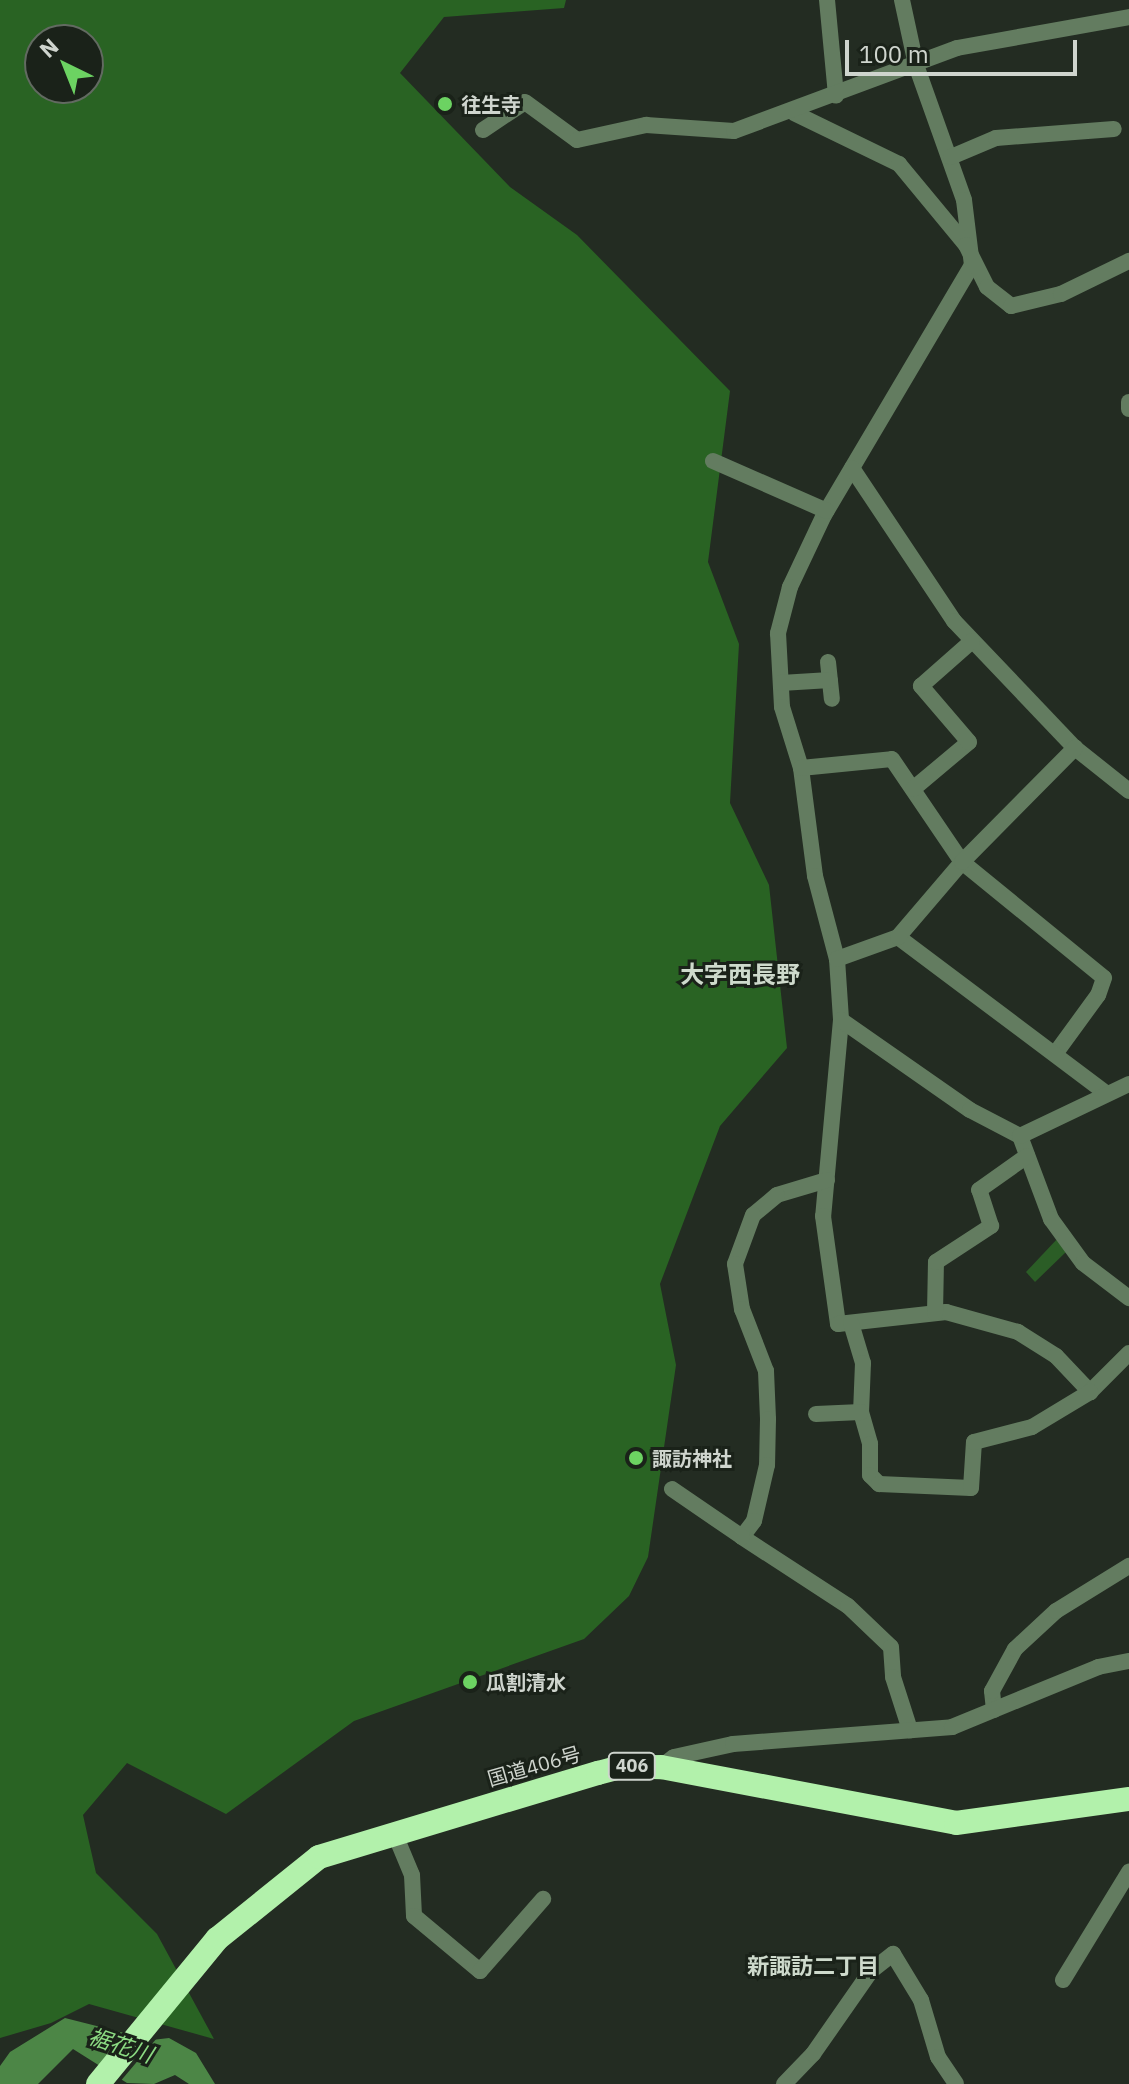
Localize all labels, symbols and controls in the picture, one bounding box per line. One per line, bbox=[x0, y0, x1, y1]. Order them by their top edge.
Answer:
north arrow bbox=[24, 24, 104, 104]
scale bar bbox=[849, 24, 1081, 74]
text: N bbox=[33, 32, 64, 64]
text: 100 m bbox=[859, 38, 929, 70]
place label: 往生寺 bbox=[461, 92, 521, 116]
marker: 往生寺 bbox=[436, 95, 454, 113]
district label: 大字西長野 bbox=[680, 961, 800, 989]
place label: 諏訪神社 bbox=[652, 1446, 732, 1470]
marker: 諏訪神社 bbox=[627, 1449, 645, 1467]
place label: 瓜割清水 bbox=[486, 1670, 566, 1694]
marker: 瓜割清水 bbox=[461, 1673, 479, 1691]
street label: 国道406号 bbox=[485, 1741, 583, 1791]
road number: 406 bbox=[606, 1752, 658, 1780]
district label: 新諏訪二丁目 bbox=[747, 1953, 879, 1979]
water label: 裾花川 bbox=[86, 2022, 156, 2068]

